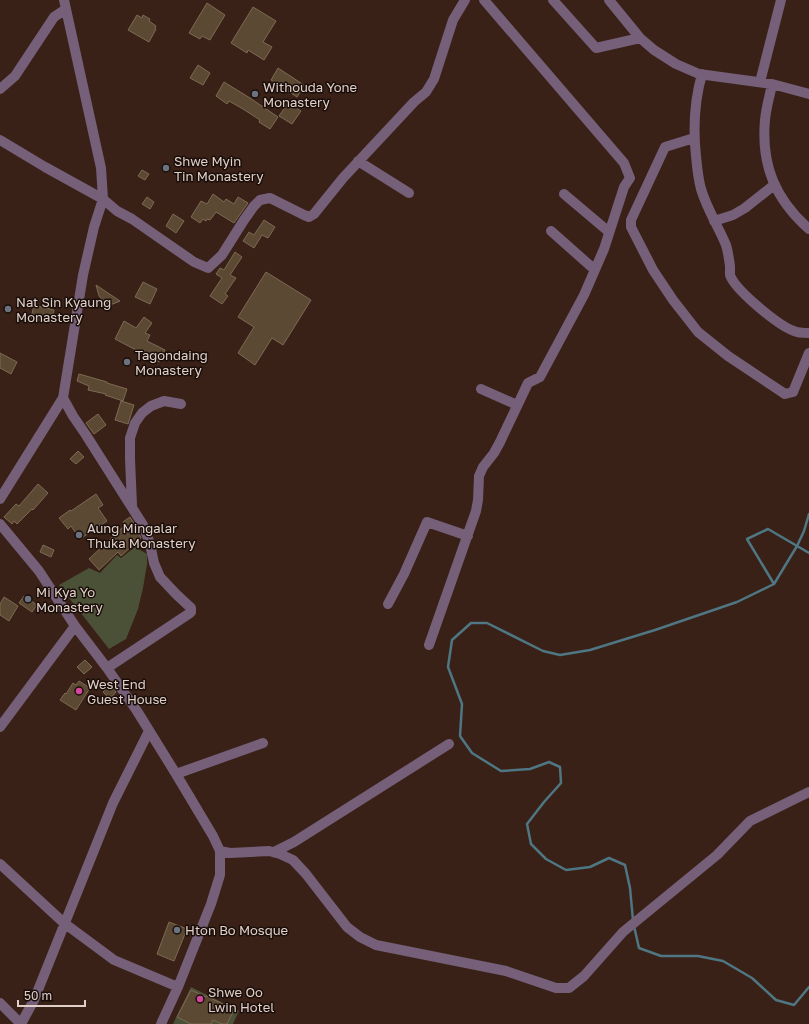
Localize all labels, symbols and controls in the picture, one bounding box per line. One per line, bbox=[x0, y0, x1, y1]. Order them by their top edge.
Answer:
place label: Withouda Yone Monastery bbox=[263, 79, 357, 110]
marker: Withouda Yone Monastery bbox=[250, 89, 260, 99]
place label: Shwe Myin Tin Monastery bbox=[174, 153, 264, 184]
marker: Shwe Myin Tin Monastery bbox=[161, 163, 171, 173]
place label: Nat Sin Kyaung Monastery bbox=[16, 294, 111, 325]
marker: Nat Sin Kyaung Monastery bbox=[3, 304, 13, 314]
place label: Tagondaing Monastery bbox=[135, 347, 208, 378]
marker: Tagondaing Monastery bbox=[122, 357, 132, 367]
place label: Aung Mingalar Thuka Monastery bbox=[87, 520, 196, 551]
marker: Aung Mingalar Thuka Monastery bbox=[74, 530, 84, 540]
place label: Mi Kya Yo Monastery bbox=[36, 584, 103, 615]
marker: Mi Kya Yo Monastery bbox=[23, 594, 33, 604]
place label: West End Guest House bbox=[87, 676, 167, 707]
marker: West End Guest House bbox=[74, 686, 84, 696]
place label: Hton Bo Mosque bbox=[185, 922, 288, 938]
marker: Hton Bo Mosque bbox=[172, 925, 182, 935]
scale bar bbox=[18, 982, 85, 1008]
place label: Shwe Oo Lwin Hotel bbox=[208, 984, 274, 1015]
text: 50 m bbox=[24, 988, 52, 1003]
marker: Shwe Oo Lwin Hotel bbox=[195, 994, 205, 1004]

